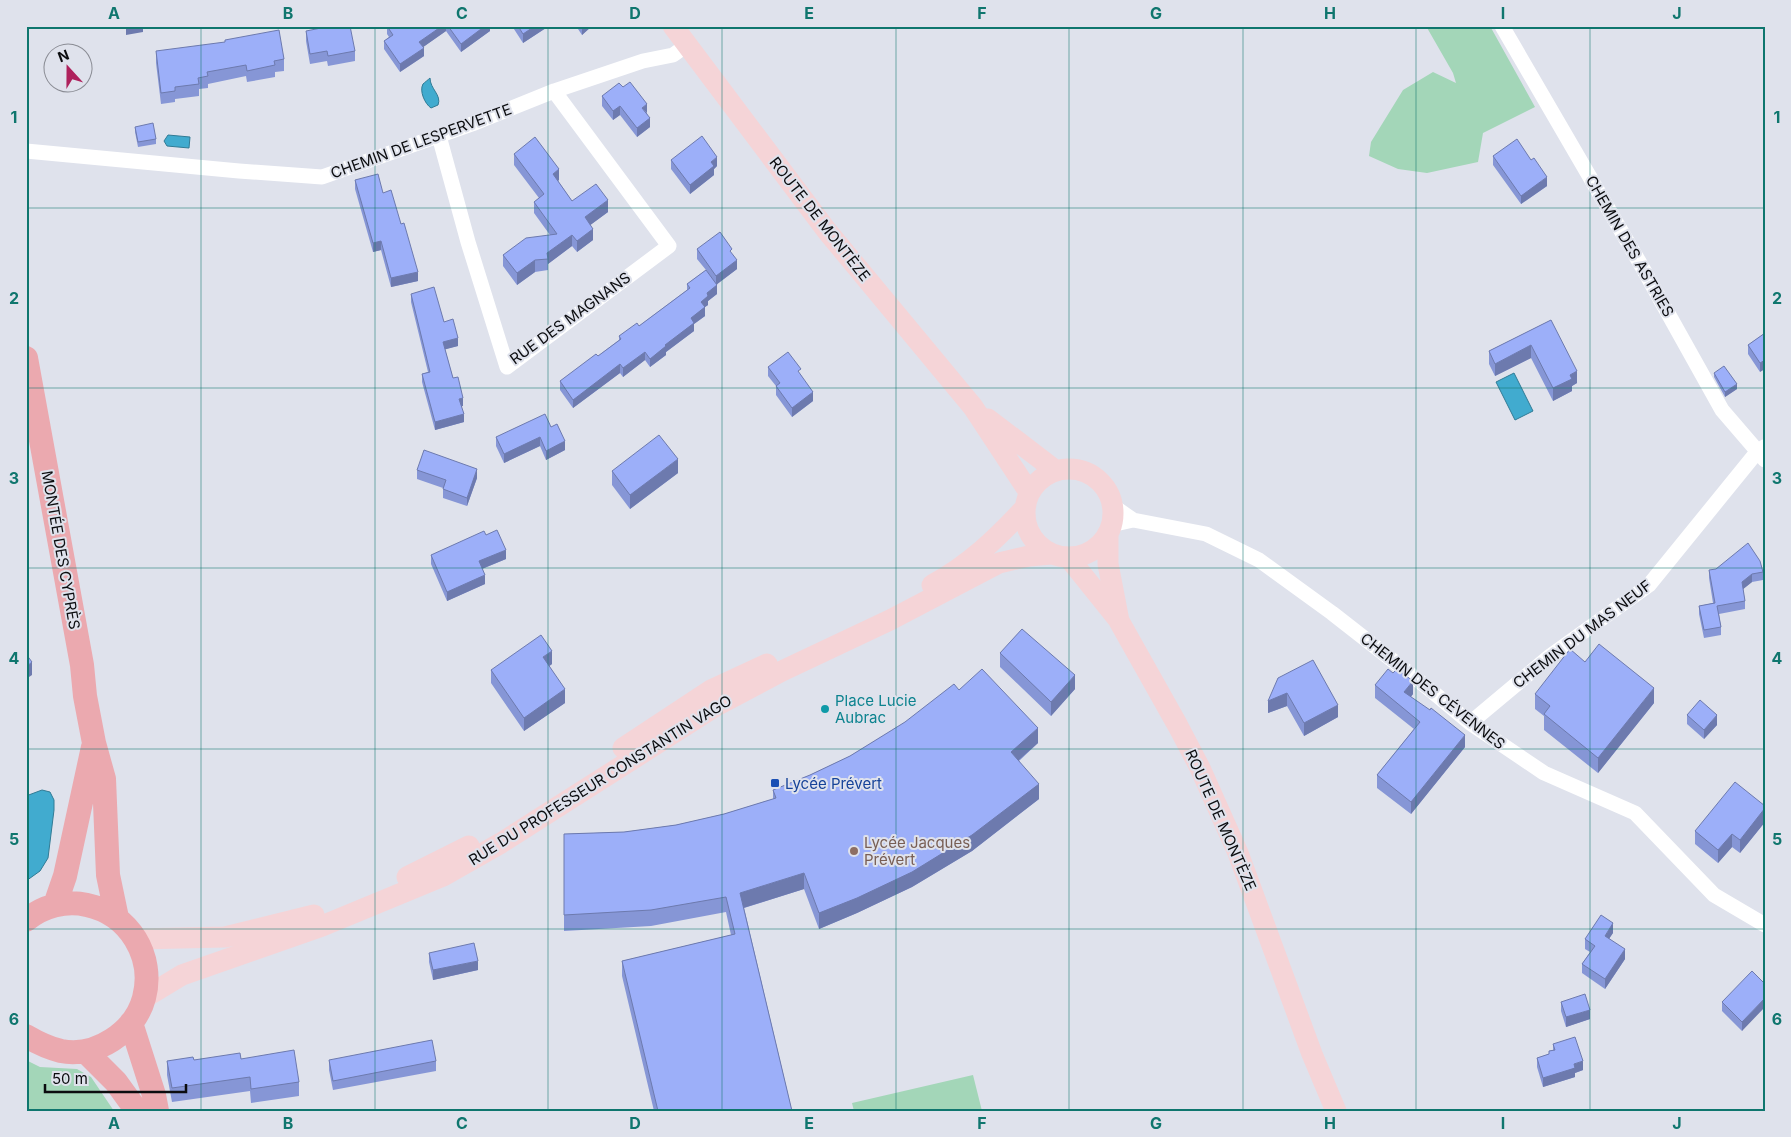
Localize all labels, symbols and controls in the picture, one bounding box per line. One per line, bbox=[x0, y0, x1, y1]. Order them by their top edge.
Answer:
text: A bbox=[108, 3, 120, 23]
text: B bbox=[283, 3, 293, 23]
text: C bbox=[456, 3, 468, 23]
text: D bbox=[629, 3, 641, 23]
text: E bbox=[804, 3, 814, 23]
text: F bbox=[977, 3, 987, 23]
text: G bbox=[1150, 3, 1162, 23]
text: H bbox=[1324, 3, 1336, 23]
text: I bbox=[1501, 3, 1505, 23]
text: J bbox=[1672, 3, 1682, 23]
north arrow bbox=[42, 42, 92, 92]
text: N bbox=[55, 46, 71, 65]
street label: CHEMIN DE LESPERVETTE bbox=[328, 99, 514, 183]
text: 1 bbox=[11, 107, 17, 127]
text: 1 bbox=[1774, 107, 1780, 127]
street label: ROUTE DE MONTÈZE bbox=[765, 153, 875, 285]
street label: CHEMIN DES ASTRIES bbox=[1582, 172, 1678, 320]
street label: RUE DES MAGNANS bbox=[506, 268, 634, 368]
text: 2 bbox=[9, 288, 19, 308]
text: 2 bbox=[1772, 288, 1782, 308]
text: 3 bbox=[9, 468, 19, 488]
text: 3 bbox=[1772, 468, 1782, 488]
street label: MONTÉE DES CYPRÈS bbox=[38, 469, 84, 631]
street label: CHEMIN DU MAS NEUF bbox=[1509, 576, 1655, 692]
street label: CHEMIN DES CÉVENNES bbox=[1357, 629, 1509, 753]
text: 4 bbox=[9, 648, 20, 668]
text: 4 bbox=[1772, 648, 1783, 668]
street label: RUE DU PROFESSEUR CONSTANTIN VAGO bbox=[465, 691, 735, 869]
place label: Place Lucie Aubrac bbox=[835, 691, 916, 727]
marker: Place Lucie Aubrac bbox=[819, 703, 831, 715]
street label: ROUTE DE MONTÈZE bbox=[1181, 746, 1261, 894]
place label: Lycée Prévert bbox=[785, 774, 882, 793]
marker: Lycée Prévert bbox=[769, 777, 781, 789]
text: 5 bbox=[9, 829, 19, 849]
text: 5 bbox=[1772, 829, 1782, 849]
place label: Lycée Jacques Prévert bbox=[864, 833, 970, 869]
marker: Lycée Jacques Prévert bbox=[848, 845, 860, 857]
text: 6 bbox=[9, 1009, 19, 1029]
text: 6 bbox=[1772, 1009, 1782, 1029]
scale bar bbox=[45, 1062, 186, 1094]
text: 50 m bbox=[52, 1069, 88, 1088]
text: A bbox=[108, 1113, 120, 1133]
text: B bbox=[283, 1113, 293, 1133]
text: C bbox=[456, 1113, 468, 1133]
text: D bbox=[629, 1113, 641, 1133]
text: E bbox=[804, 1113, 814, 1133]
text: F bbox=[977, 1113, 987, 1133]
text: G bbox=[1150, 1113, 1162, 1133]
text: H bbox=[1324, 1113, 1336, 1133]
text: I bbox=[1501, 1113, 1505, 1133]
text: J bbox=[1672, 1113, 1682, 1133]

